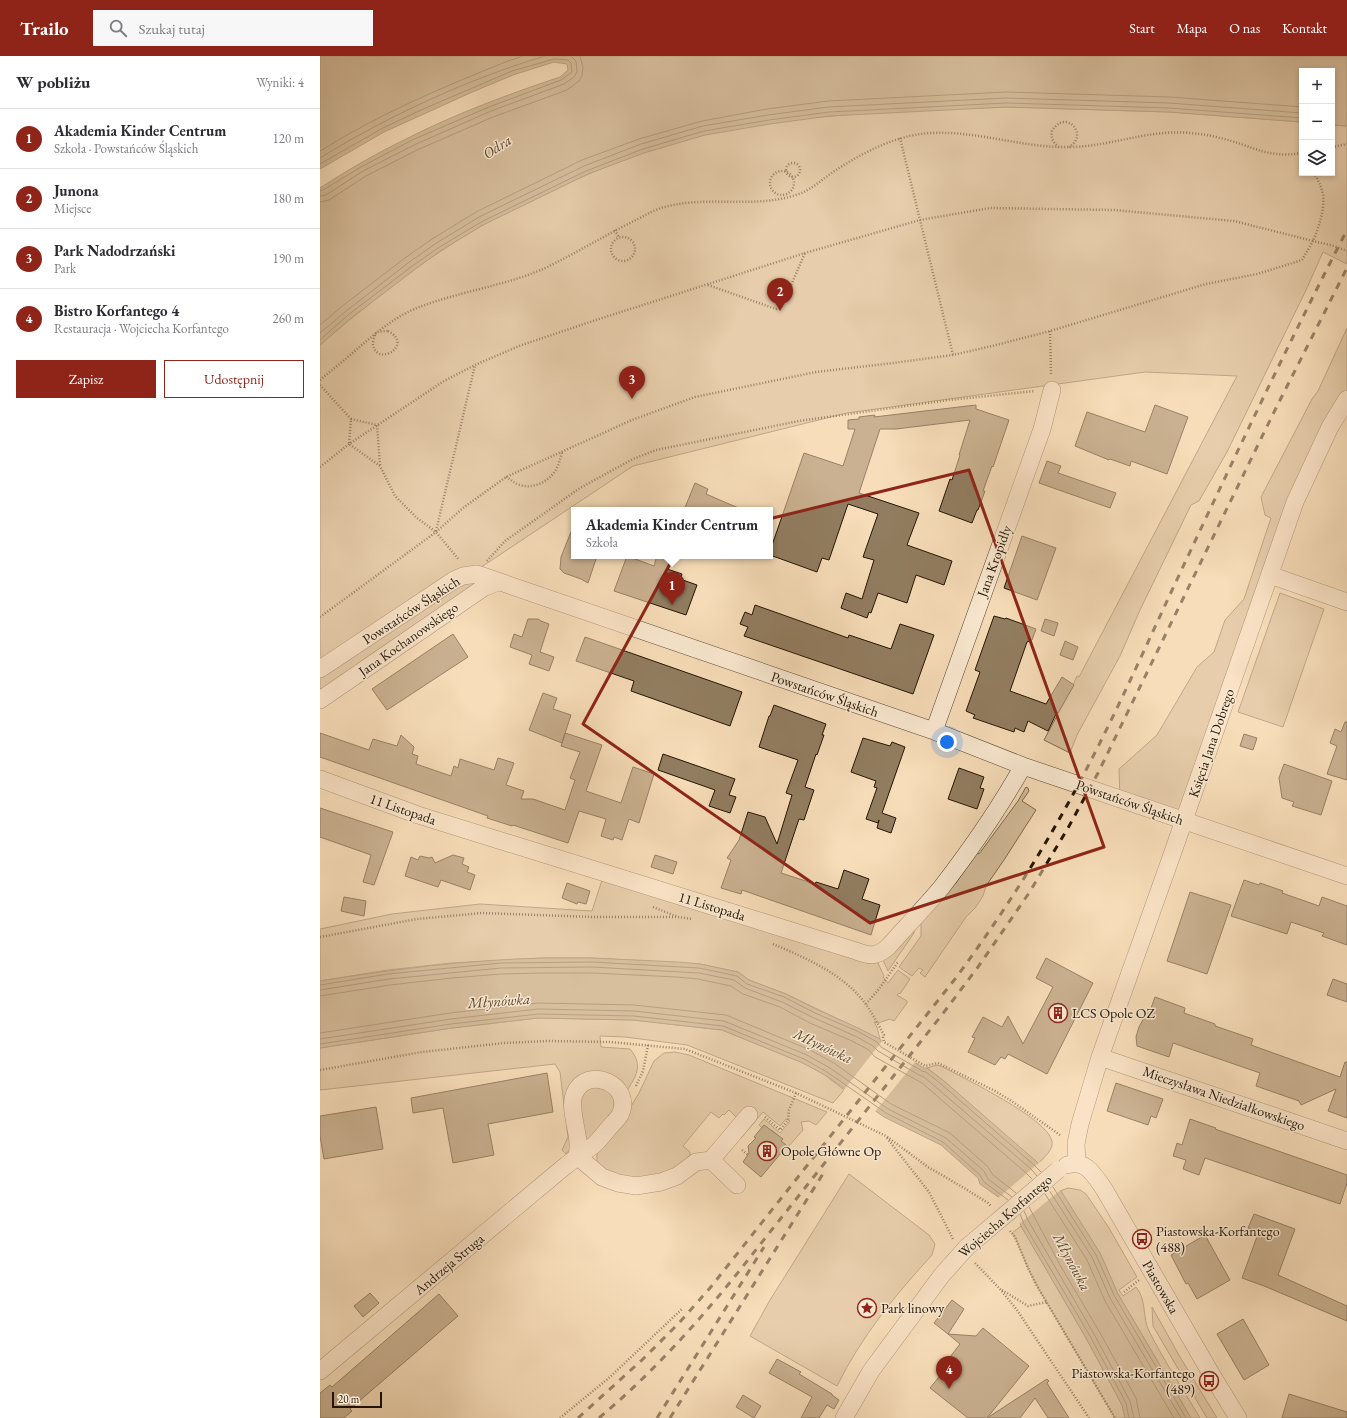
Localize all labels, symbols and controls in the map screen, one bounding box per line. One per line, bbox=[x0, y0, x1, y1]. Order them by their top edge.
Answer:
search box bbox=[93, 10, 373, 46]
text: Trailo bbox=[20, 16, 69, 41]
icon: search bbox=[107, 17, 129, 39]
text: Szukaj tutaj bbox=[139, 19, 205, 38]
text: Start bbox=[1129, 19, 1155, 37]
text: Mapa bbox=[1177, 19, 1207, 37]
text: O nas bbox=[1229, 19, 1260, 37]
text: Kontakt bbox=[1282, 19, 1327, 37]
map controls bbox=[1299, 68, 1335, 176]
button: + bbox=[1299, 68, 1335, 104]
text: W pobliżu bbox=[16, 71, 90, 93]
text: Wyniki: 4 bbox=[256, 74, 304, 91]
button: − bbox=[1299, 104, 1335, 140]
text: Akademia Kinder Centrum bbox=[54, 121, 226, 140]
text: 1 bbox=[26, 130, 32, 147]
text: 120 m bbox=[273, 130, 304, 147]
water label: Odra bbox=[479, 130, 515, 163]
text: Szkoła · Powstańców Śląskich bbox=[54, 140, 199, 157]
button: layers bbox=[1299, 140, 1335, 176]
text: Junona bbox=[54, 181, 99, 200]
text: 2 bbox=[26, 190, 32, 207]
text: 180 m bbox=[273, 190, 304, 207]
text: Miejsce bbox=[54, 200, 91, 217]
text: Park Nadodrzański bbox=[54, 241, 175, 260]
text: 3 bbox=[26, 250, 32, 267]
text: 190 m bbox=[273, 250, 304, 267]
text: Park bbox=[54, 260, 76, 277]
pin: 2 bbox=[767, 278, 793, 311]
text: Bistro Korfantego 4 bbox=[54, 301, 179, 320]
text: 4 bbox=[26, 310, 32, 327]
text: 260 m bbox=[273, 310, 304, 327]
text: Restauracja · Wojciecha Korfantego bbox=[54, 320, 229, 337]
button: Zapisz bbox=[16, 360, 156, 398]
button: Udostępnij bbox=[164, 360, 304, 398]
pin: 3 bbox=[619, 366, 645, 399]
popup bbox=[571, 507, 773, 559]
text: Akademia Kinder Centrum bbox=[586, 515, 758, 534]
street label: Jana Kropidły bbox=[972, 522, 1016, 600]
text: Szkoła bbox=[586, 534, 618, 551]
street label: Powstańców Śląskich bbox=[359, 572, 463, 648]
pin: 1 bbox=[659, 572, 685, 605]
street label: Jana Kochanowskiego bbox=[354, 598, 461, 681]
street label: Powstańców Śląskich bbox=[769, 667, 881, 721]
street label: Księcia Jana Dobrego bbox=[1184, 686, 1238, 800]
your location bbox=[937, 732, 957, 752]
street label: Powstańców Śląskich bbox=[1074, 775, 1186, 829]
street label: 11 Listopada bbox=[367, 789, 439, 829]
street label: 11 Listopada bbox=[676, 887, 748, 925]
water label: Młynówka bbox=[466, 989, 531, 1012]
building icon: LCS Opole OZ bbox=[1047, 1002, 1069, 1024]
place label: LCS Opole OZ bbox=[1072, 1004, 1155, 1022]
water label: Młynówka bbox=[790, 1023, 856, 1067]
street label: Mieczysława Niedziałkowskiego bbox=[1140, 1062, 1308, 1134]
building icon: Opole Główne Op bbox=[756, 1140, 778, 1162]
place label: Opole Główne Op bbox=[781, 1142, 881, 1160]
street label: Wojciecha Korfantego bbox=[954, 1170, 1056, 1262]
place label: Piastowska-Korfantego (488) bbox=[1156, 1222, 1280, 1256]
bus stop icon: Piastowska-Korfantego (488) bbox=[1131, 1228, 1153, 1250]
street label: Andrzeja Struga bbox=[410, 1229, 488, 1299]
water label: Młynówka bbox=[1049, 1229, 1096, 1294]
street label: Piastowska bbox=[1139, 1257, 1184, 1317]
place icon: Park linowy bbox=[856, 1297, 878, 1319]
place label: Park linowy bbox=[881, 1299, 945, 1317]
pin: 4 bbox=[936, 1356, 962, 1389]
place label: Piastowska-Korfantego (489) bbox=[1071, 1364, 1195, 1398]
bus stop icon: Piastowska-Korfantego (489) bbox=[1198, 1370, 1220, 1392]
scale bar bbox=[332, 1390, 382, 1409]
text: 20 m bbox=[338, 1392, 359, 1406]

